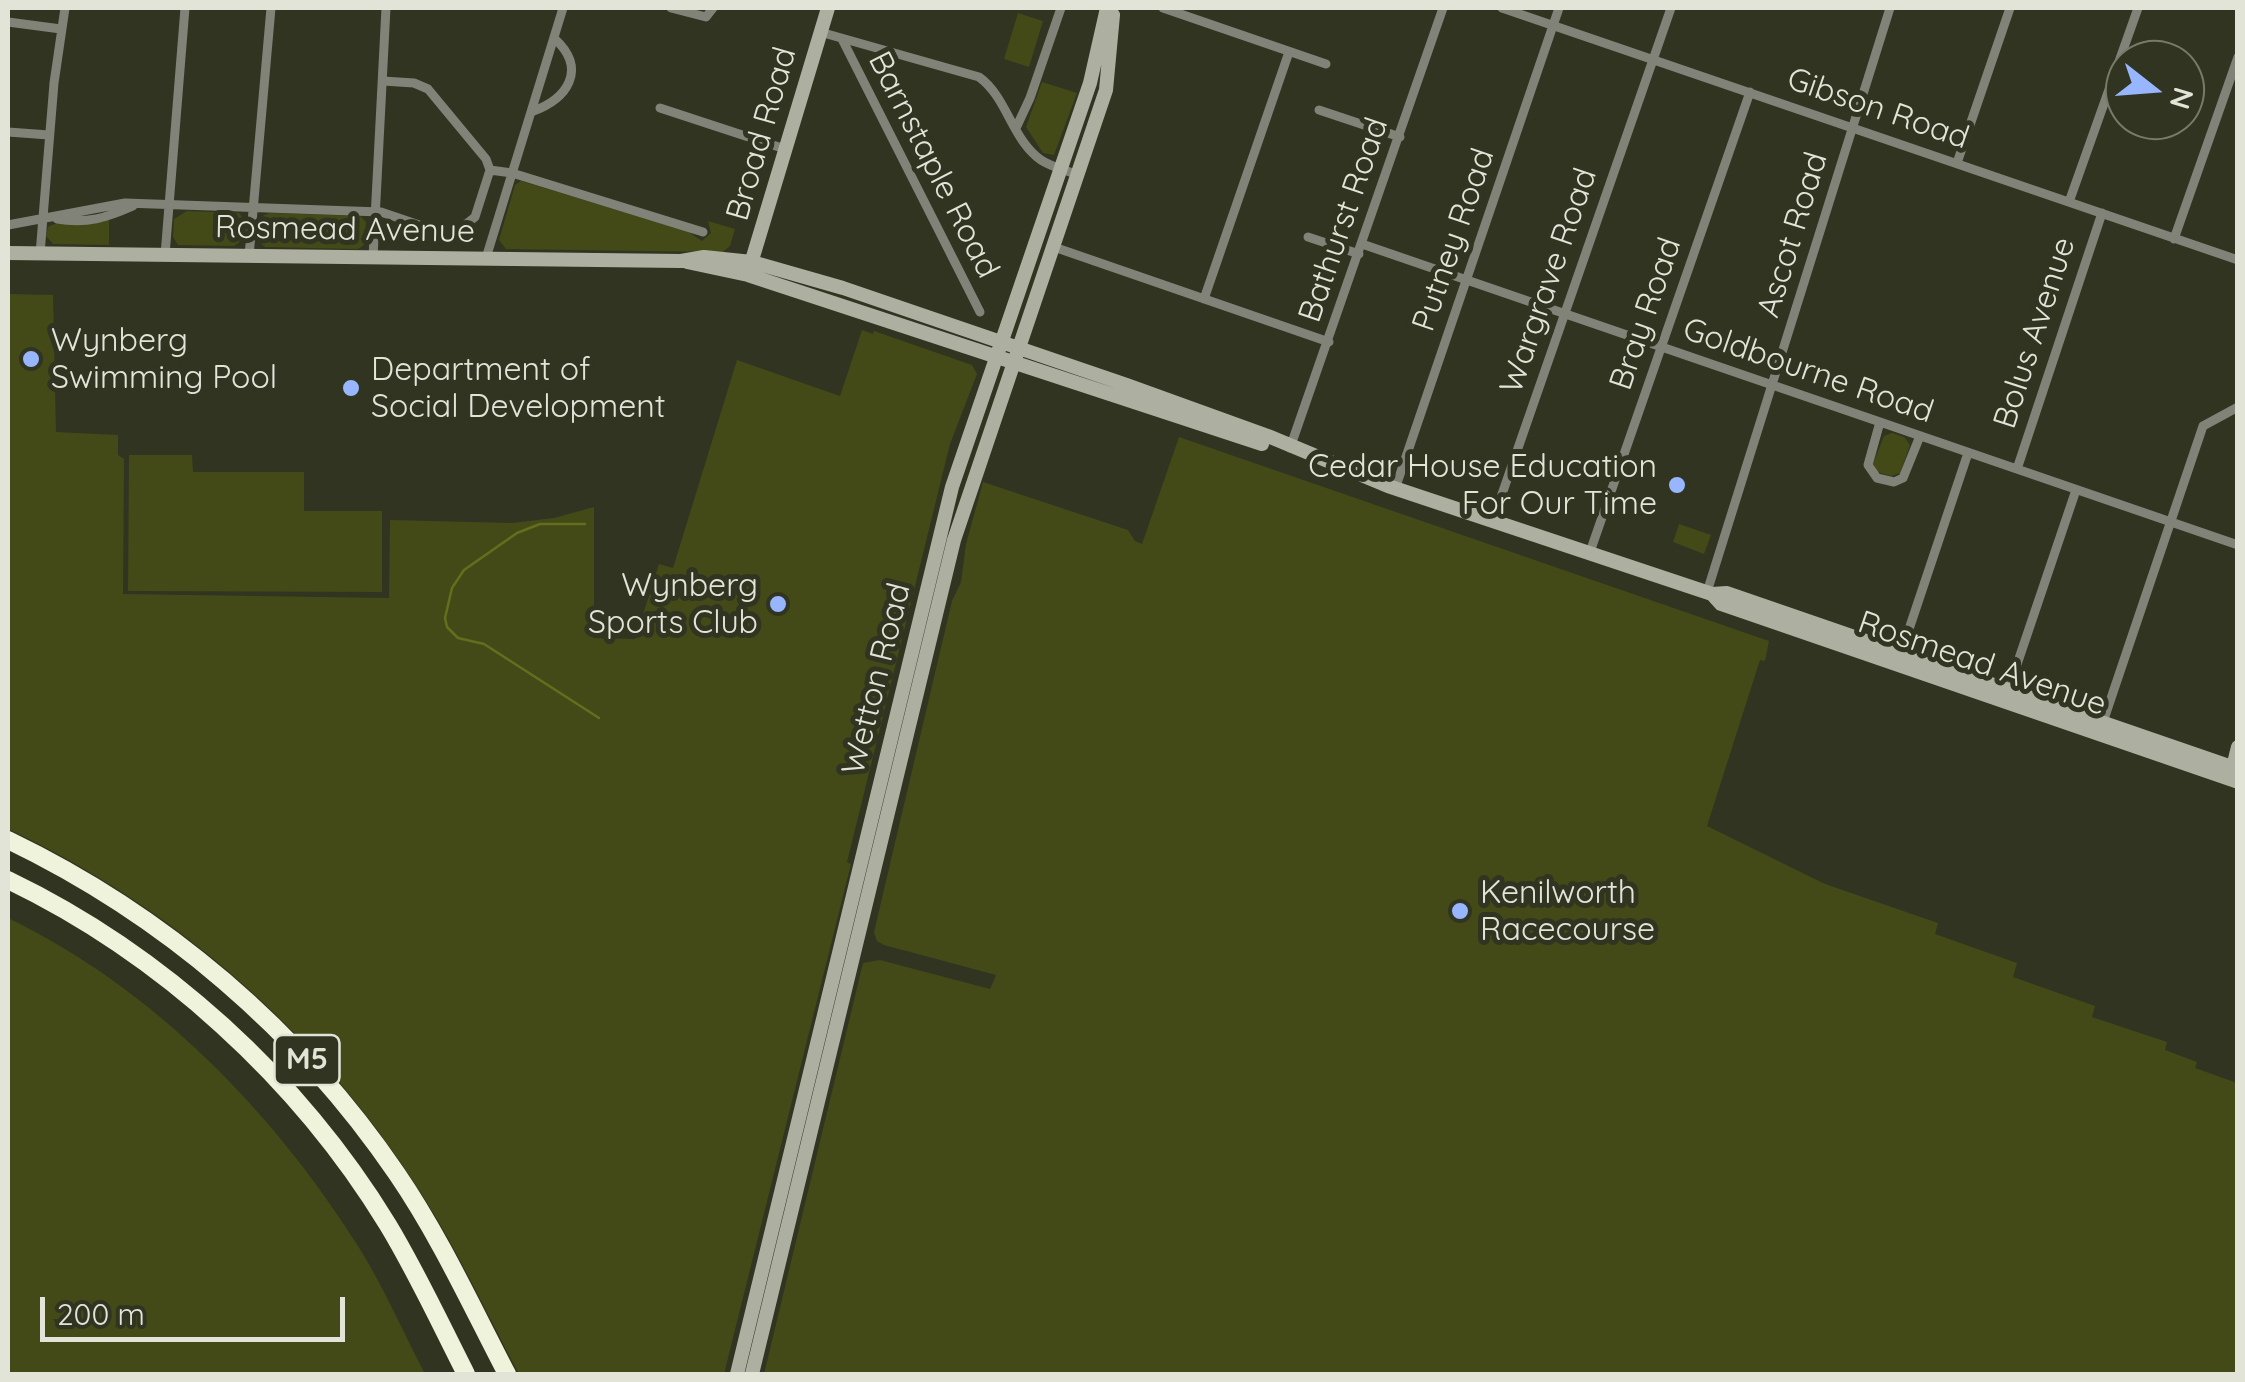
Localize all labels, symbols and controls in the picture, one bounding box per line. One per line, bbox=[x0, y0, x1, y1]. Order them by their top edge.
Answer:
north arrow bbox=[2105, 40, 2205, 140]
street label: Broad Road bbox=[719, 43, 805, 225]
street label: Barnstaple Road bbox=[859, 45, 1007, 285]
street label: Gibson Road bbox=[1782, 60, 1974, 158]
text: N bbox=[2163, 83, 2202, 113]
street label: Bathurst Road bbox=[1291, 113, 1397, 327]
street label: Putney Road bbox=[1405, 144, 1503, 336]
street label: Ascot Road bbox=[1750, 148, 1836, 322]
street label: Wargrave Road bbox=[1492, 163, 1606, 399]
street label: Rosmead Avenue bbox=[215, 209, 475, 251]
street label: Bray Road bbox=[1602, 233, 1690, 395]
street label: Bolus Avenue bbox=[1986, 233, 2084, 433]
street label: Goldbourne Road bbox=[1678, 310, 1938, 432]
place label: Wynberg Swimming Pool bbox=[51, 322, 277, 397]
marker: Wynberg Swimming Pool bbox=[20, 348, 42, 370]
place label: Department of Social Development bbox=[371, 351, 666, 426]
marker: Department of Social Development bbox=[340, 377, 362, 399]
place label: Cedar House Education For Our Time bbox=[1308, 448, 1657, 523]
marker: Cedar House Education For Our Time bbox=[1666, 474, 1688, 496]
place label: Wynberg Sports Club bbox=[588, 567, 758, 642]
street label: Wetton Road bbox=[835, 579, 919, 779]
marker: Wynberg Sports Club bbox=[767, 593, 789, 615]
street label: Rosmead Avenue bbox=[1853, 604, 2111, 724]
place label: Kenilworth Racecourse bbox=[1480, 874, 1655, 949]
marker: Kenilworth Racecourse bbox=[1449, 900, 1471, 922]
road number: M5 bbox=[274, 1035, 340, 1085]
scale bar bbox=[45, 1277, 350, 1339]
text: 200 m bbox=[57, 1295, 145, 1333]

